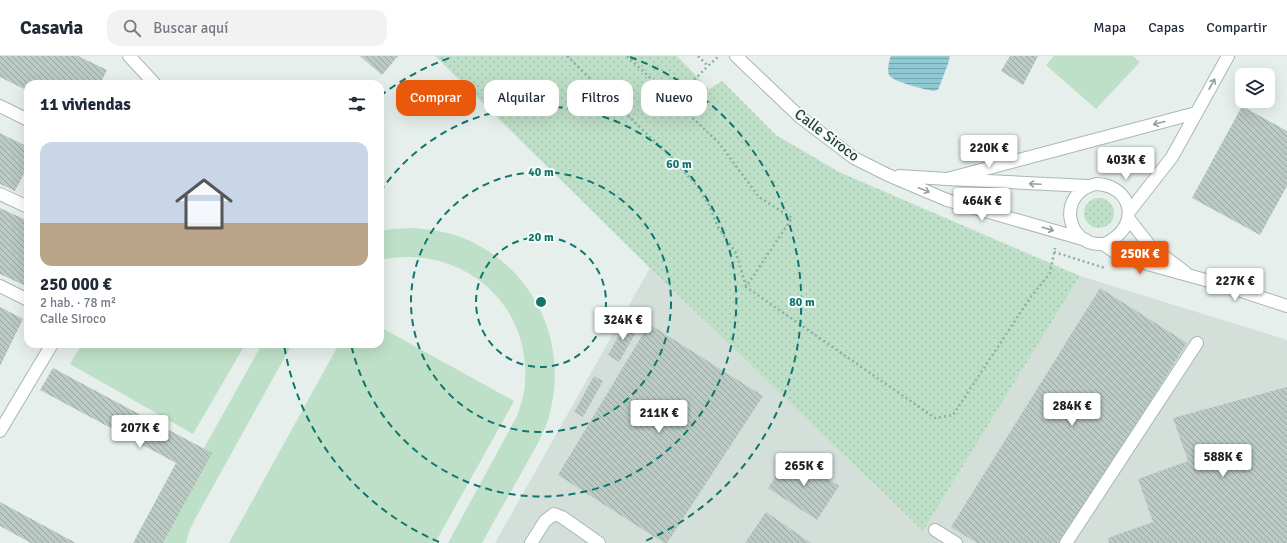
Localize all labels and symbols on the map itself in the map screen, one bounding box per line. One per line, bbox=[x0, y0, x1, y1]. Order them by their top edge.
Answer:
one-way arrow bbox=[1209, 78, 1216, 90]
street label: Calle Siroco bbox=[791, 105, 863, 165]
one-way arrow bbox=[1152, 119, 1165, 127]
pin: 220K € bbox=[956, 135, 1022, 169]
pin: 403K € bbox=[1093, 147, 1159, 181]
text: 60 m bbox=[666, 157, 692, 172]
text: 40 m bbox=[528, 165, 554, 180]
one-way arrow bbox=[1029, 180, 1042, 187]
one-way arrow bbox=[917, 187, 929, 194]
pin: 464K € bbox=[949, 188, 1015, 222]
one-way arrow bbox=[1041, 226, 1054, 233]
text: 20 m bbox=[528, 230, 554, 245]
pin: 250K € bbox=[1107, 241, 1173, 275]
pin: 227K € bbox=[1202, 268, 1268, 302]
centre of rings bbox=[534, 295, 548, 309]
text: 80 m bbox=[789, 295, 815, 310]
pin: 324K € bbox=[590, 307, 656, 341]
pin: 284K € bbox=[1039, 393, 1105, 427]
pin: 211K € bbox=[626, 400, 692, 434]
pin: 207K € bbox=[107, 415, 173, 449]
pin: 588K € bbox=[1190, 444, 1256, 478]
pin: 265K € bbox=[771, 453, 837, 487]

